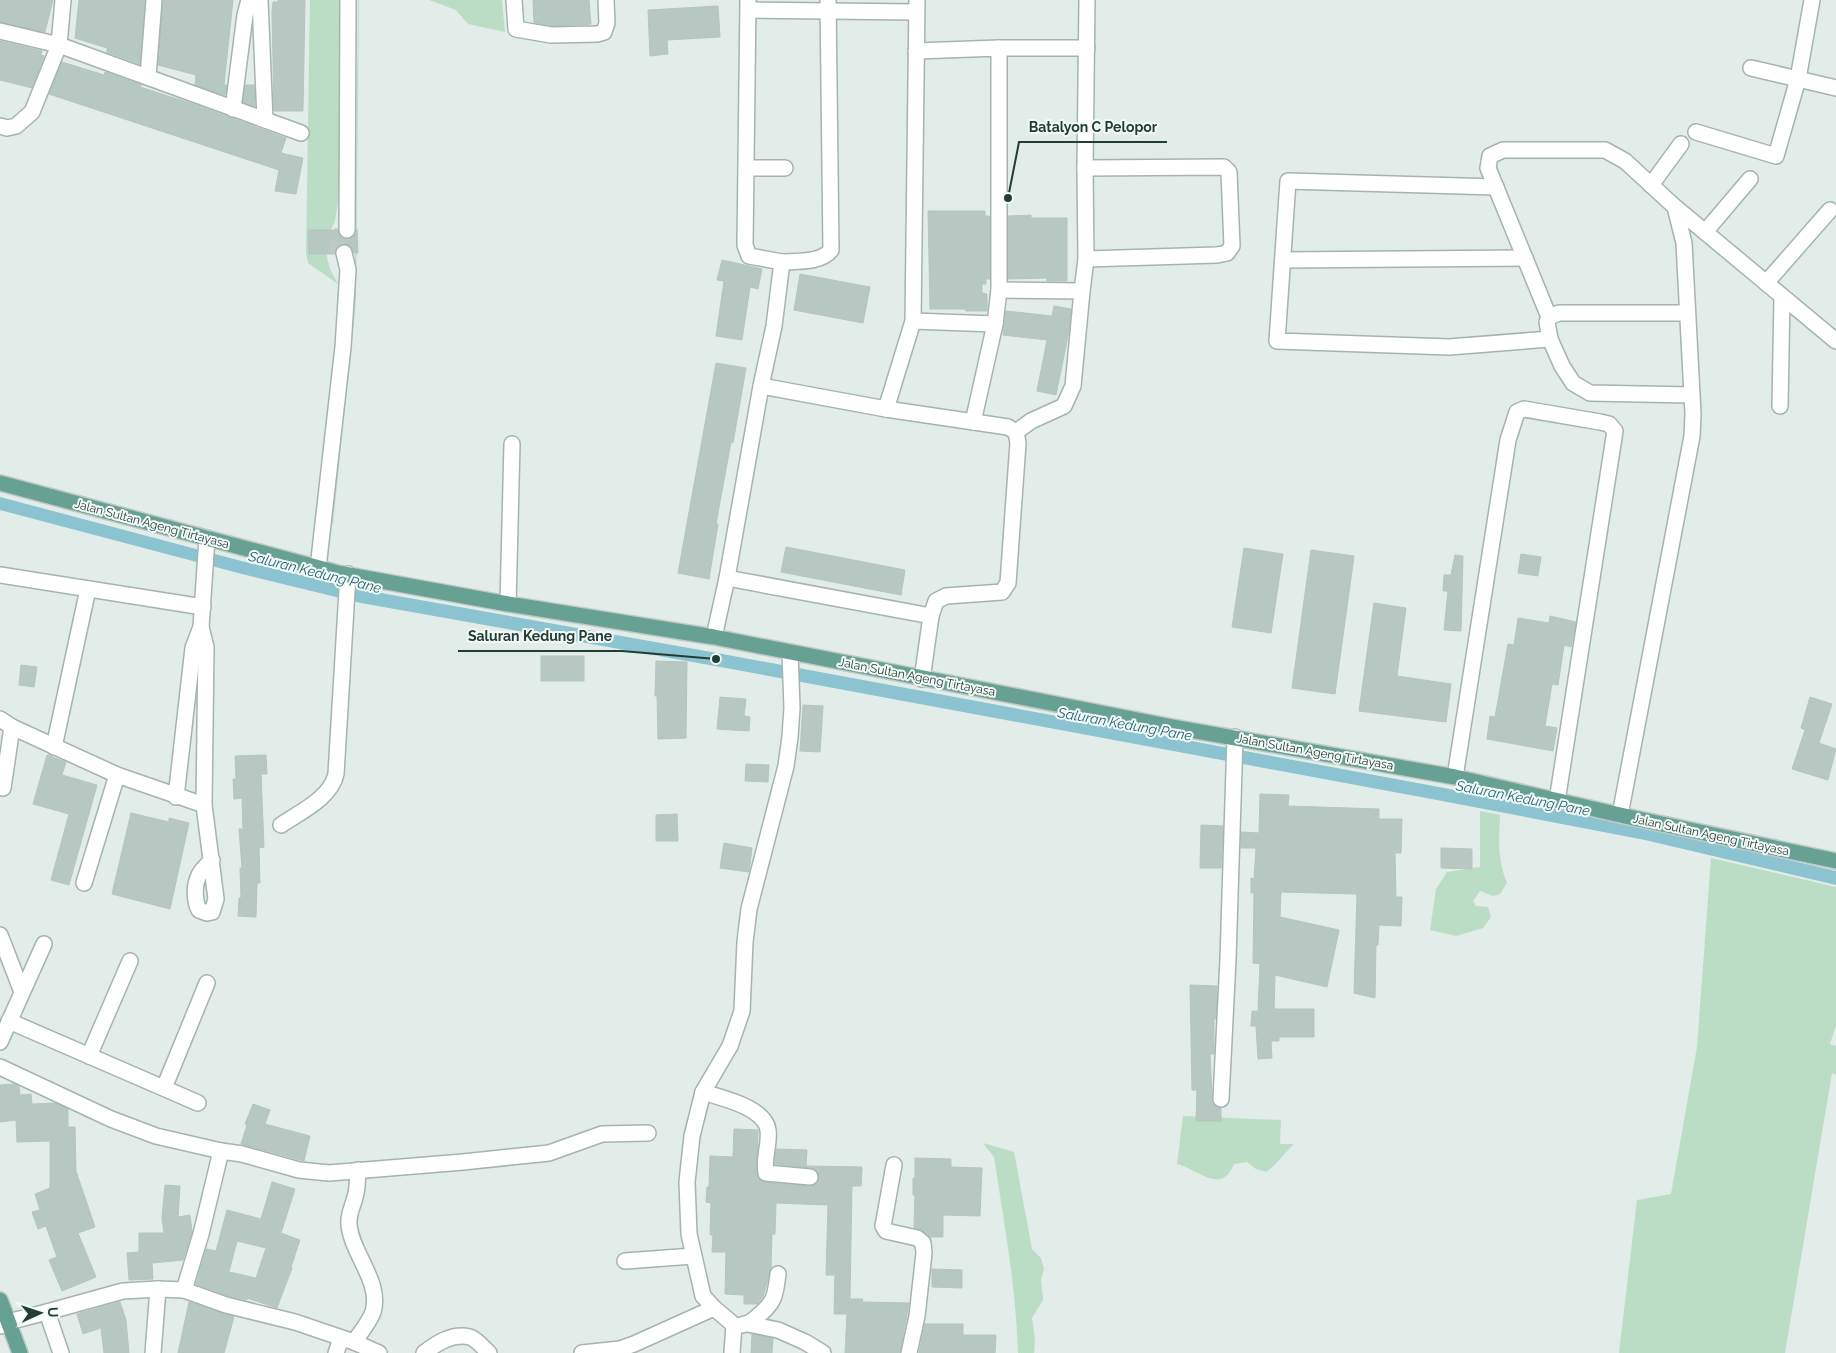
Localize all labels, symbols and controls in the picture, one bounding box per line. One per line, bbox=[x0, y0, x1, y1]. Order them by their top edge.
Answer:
callout: Batalyon C Pelopor bbox=[1019, 113, 1167, 142]
text: Batalyon C Pelopor bbox=[1029, 119, 1158, 135]
street label: Jalan Sultan Ageng Tirtayasa bbox=[73, 497, 231, 551]
water label: Saluran Kedung Pane bbox=[246, 548, 383, 596]
callout: Saluran Kedung Pane bbox=[458, 622, 622, 651]
text: Saluran Kedung Pane bbox=[468, 628, 613, 644]
street label: Jalan Sultan Ageng Tirtayasa bbox=[838, 655, 996, 699]
water label: Saluran Kedung Pane bbox=[1056, 704, 1194, 744]
street label: Jalan Sultan Ageng Tirtayasa bbox=[1235, 731, 1395, 773]
water label: Saluran Kedung Pane bbox=[1454, 777, 1592, 819]
street label: Jalan Sultan Ageng Tirtayasa bbox=[1632, 812, 1790, 858]
north arrow bbox=[15, 1288, 65, 1338]
text: U bbox=[45, 1307, 61, 1318]

